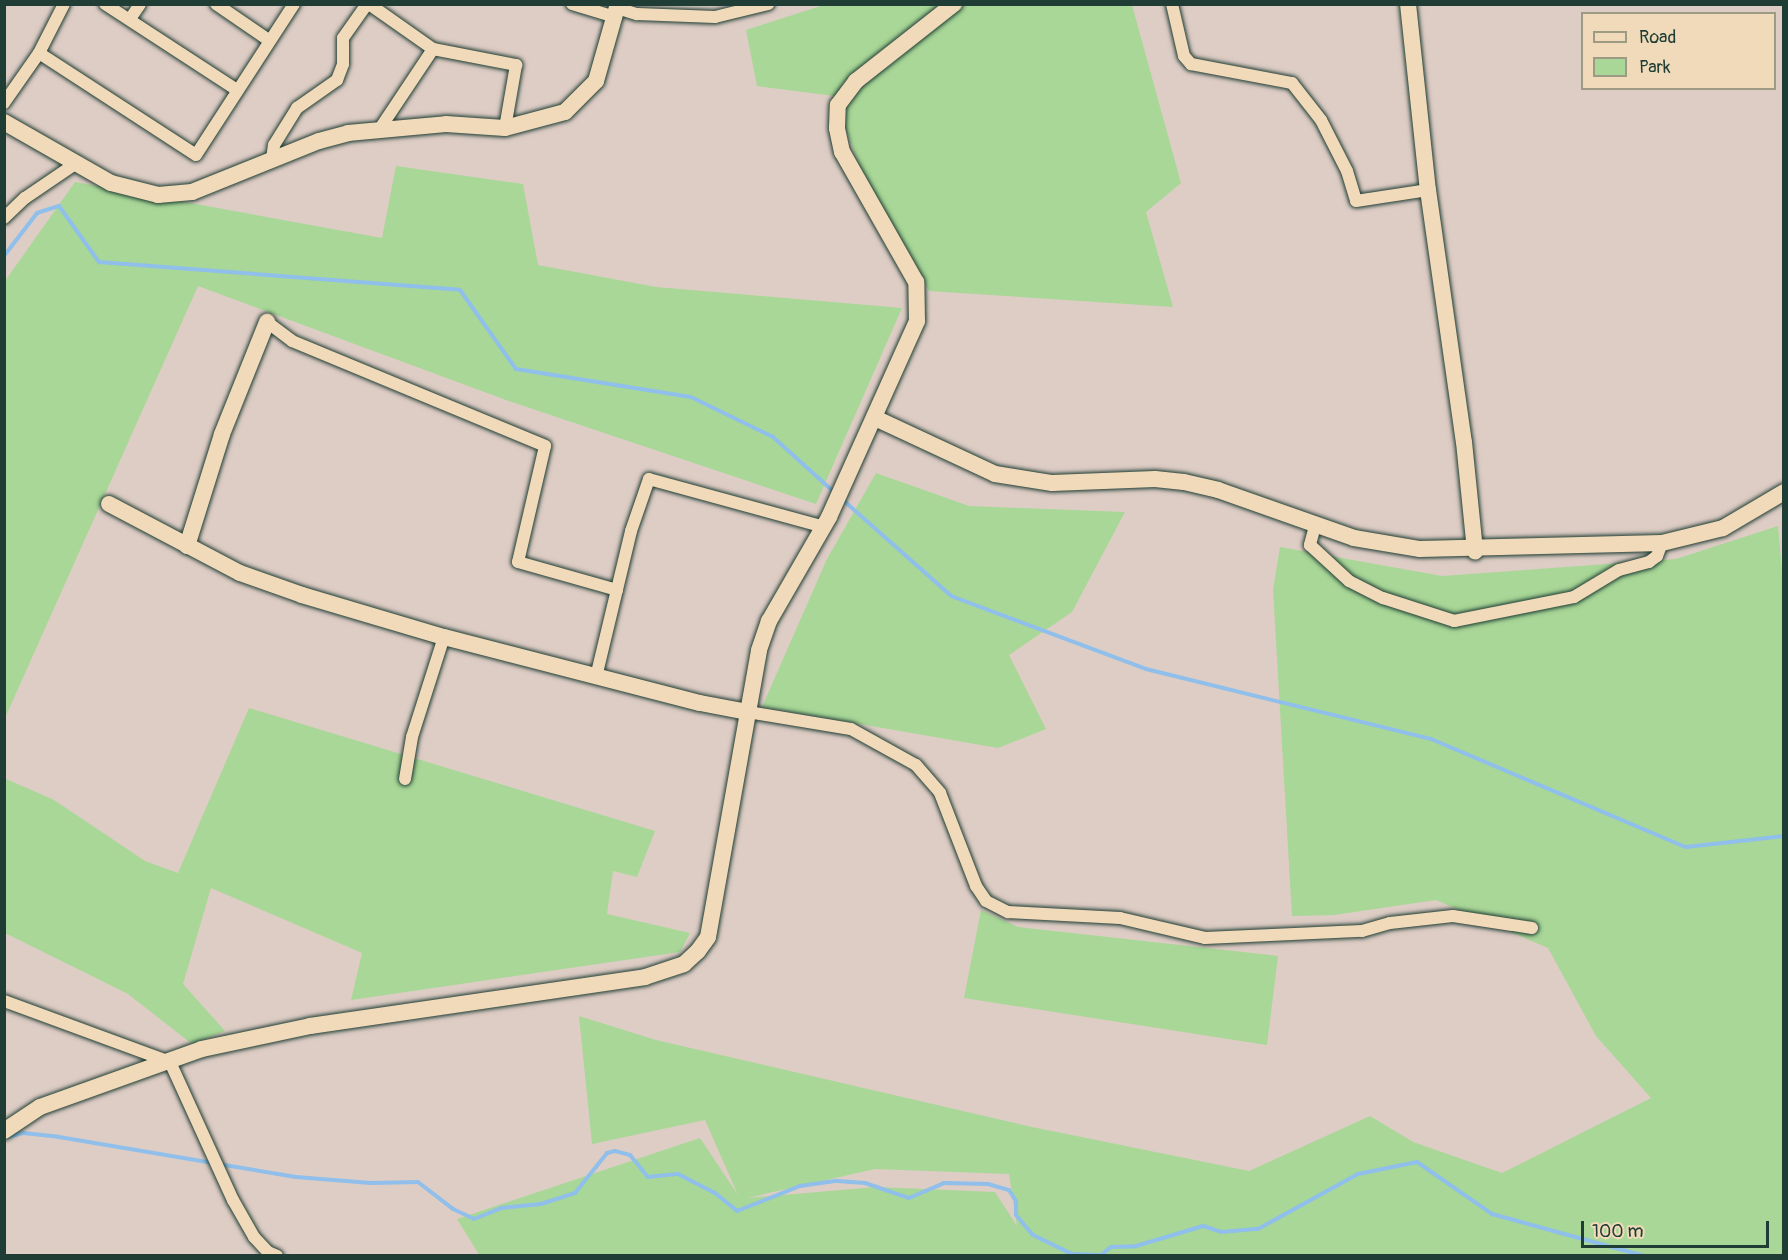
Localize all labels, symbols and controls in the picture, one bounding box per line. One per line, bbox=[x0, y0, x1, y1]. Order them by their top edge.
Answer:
legend bbox=[1581, 12, 1776, 90]
text: Road bbox=[1639, 26, 1676, 49]
text: Park bbox=[1639, 56, 1671, 79]
scale bar bbox=[1584, 1209, 1772, 1247]
text: 100 m bbox=[1592, 1220, 1644, 1243]

